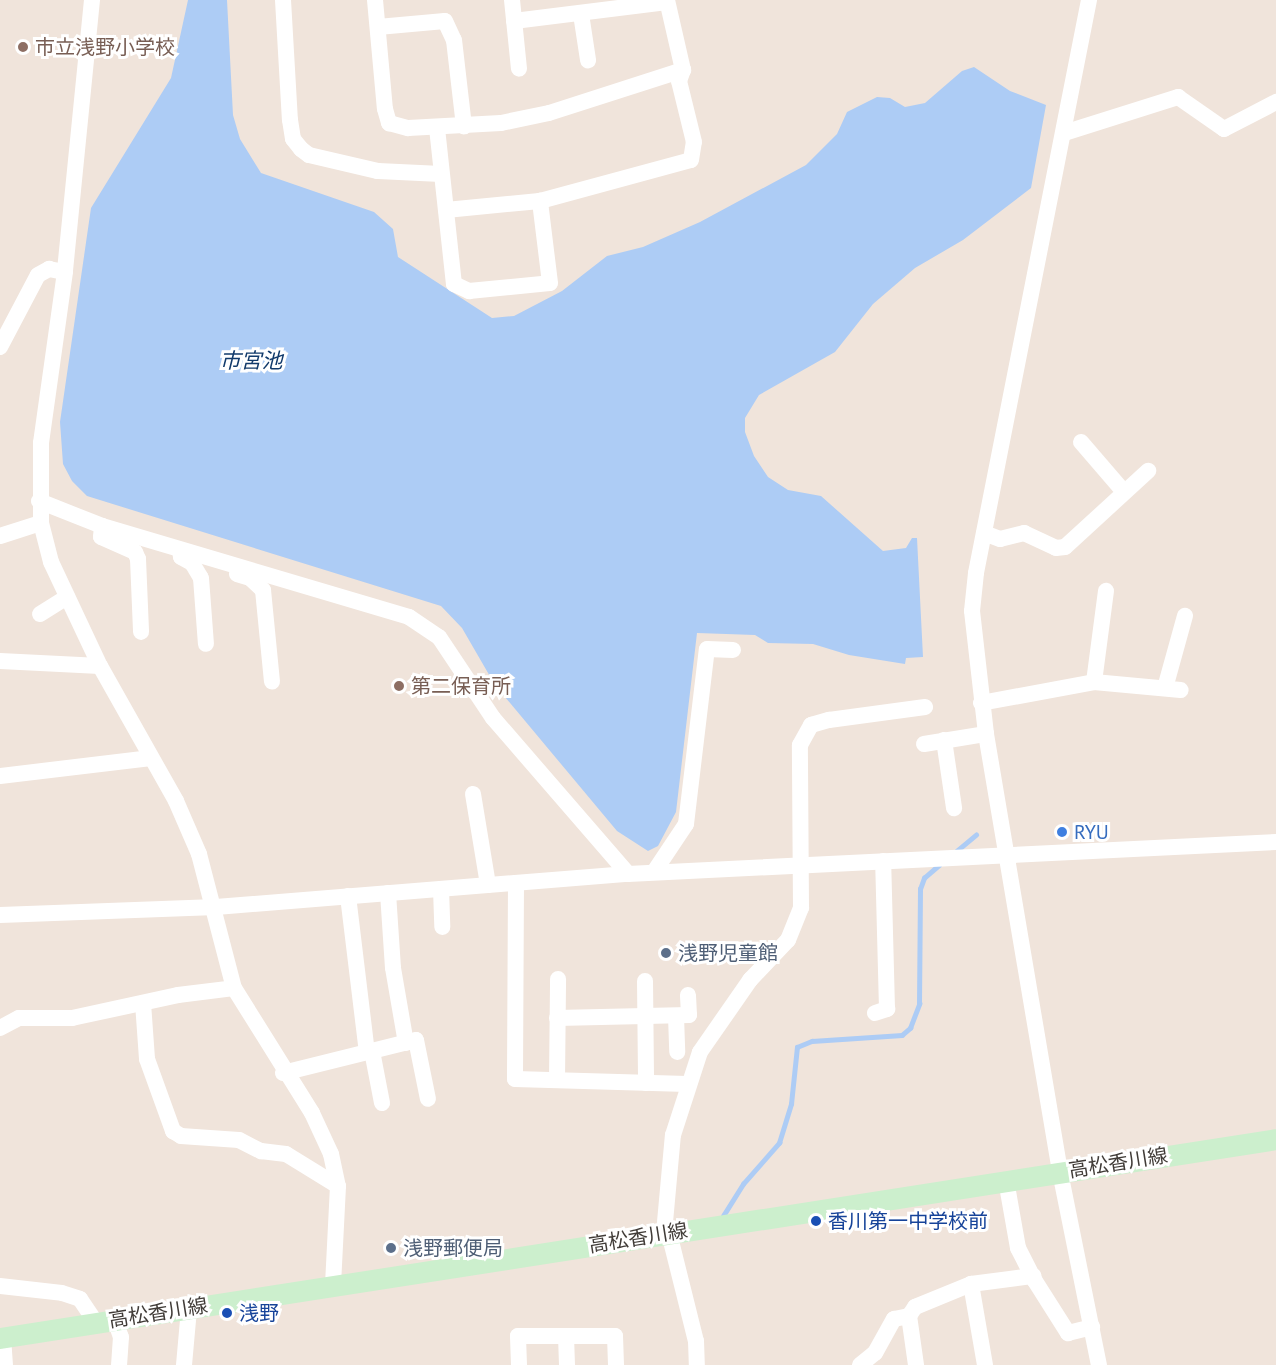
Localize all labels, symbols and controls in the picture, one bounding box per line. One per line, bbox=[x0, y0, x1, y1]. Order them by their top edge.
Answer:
place label: 市立浅野小学校 bbox=[35, 35, 175, 59]
marker: 市立浅野小学校 bbox=[16, 40, 30, 54]
water label: 市宮池 bbox=[220, 348, 282, 374]
place label: 第二保育所 bbox=[411, 674, 511, 698]
marker: 第二保育所 bbox=[392, 679, 406, 693]
place label: RYU bbox=[1074, 820, 1109, 844]
marker: RYU bbox=[1055, 825, 1069, 839]
place label: 浅野児童館 bbox=[678, 941, 778, 965]
marker: 浅野児童館 bbox=[659, 946, 673, 960]
street label: 高松香川線 bbox=[1067, 1143, 1169, 1183]
place label: 香川第一中学校前 bbox=[828, 1209, 988, 1233]
marker: 香川第一中学校前 bbox=[809, 1214, 823, 1228]
street label: 高松香川線 bbox=[587, 1218, 689, 1258]
place label: 浅野郵便局 bbox=[403, 1236, 503, 1260]
marker: 浅野郵便局 bbox=[384, 1241, 398, 1255]
street label: 高松香川線 bbox=[107, 1293, 209, 1333]
place label: 浅野 bbox=[239, 1301, 279, 1325]
marker: 浅野 bbox=[220, 1306, 234, 1320]

